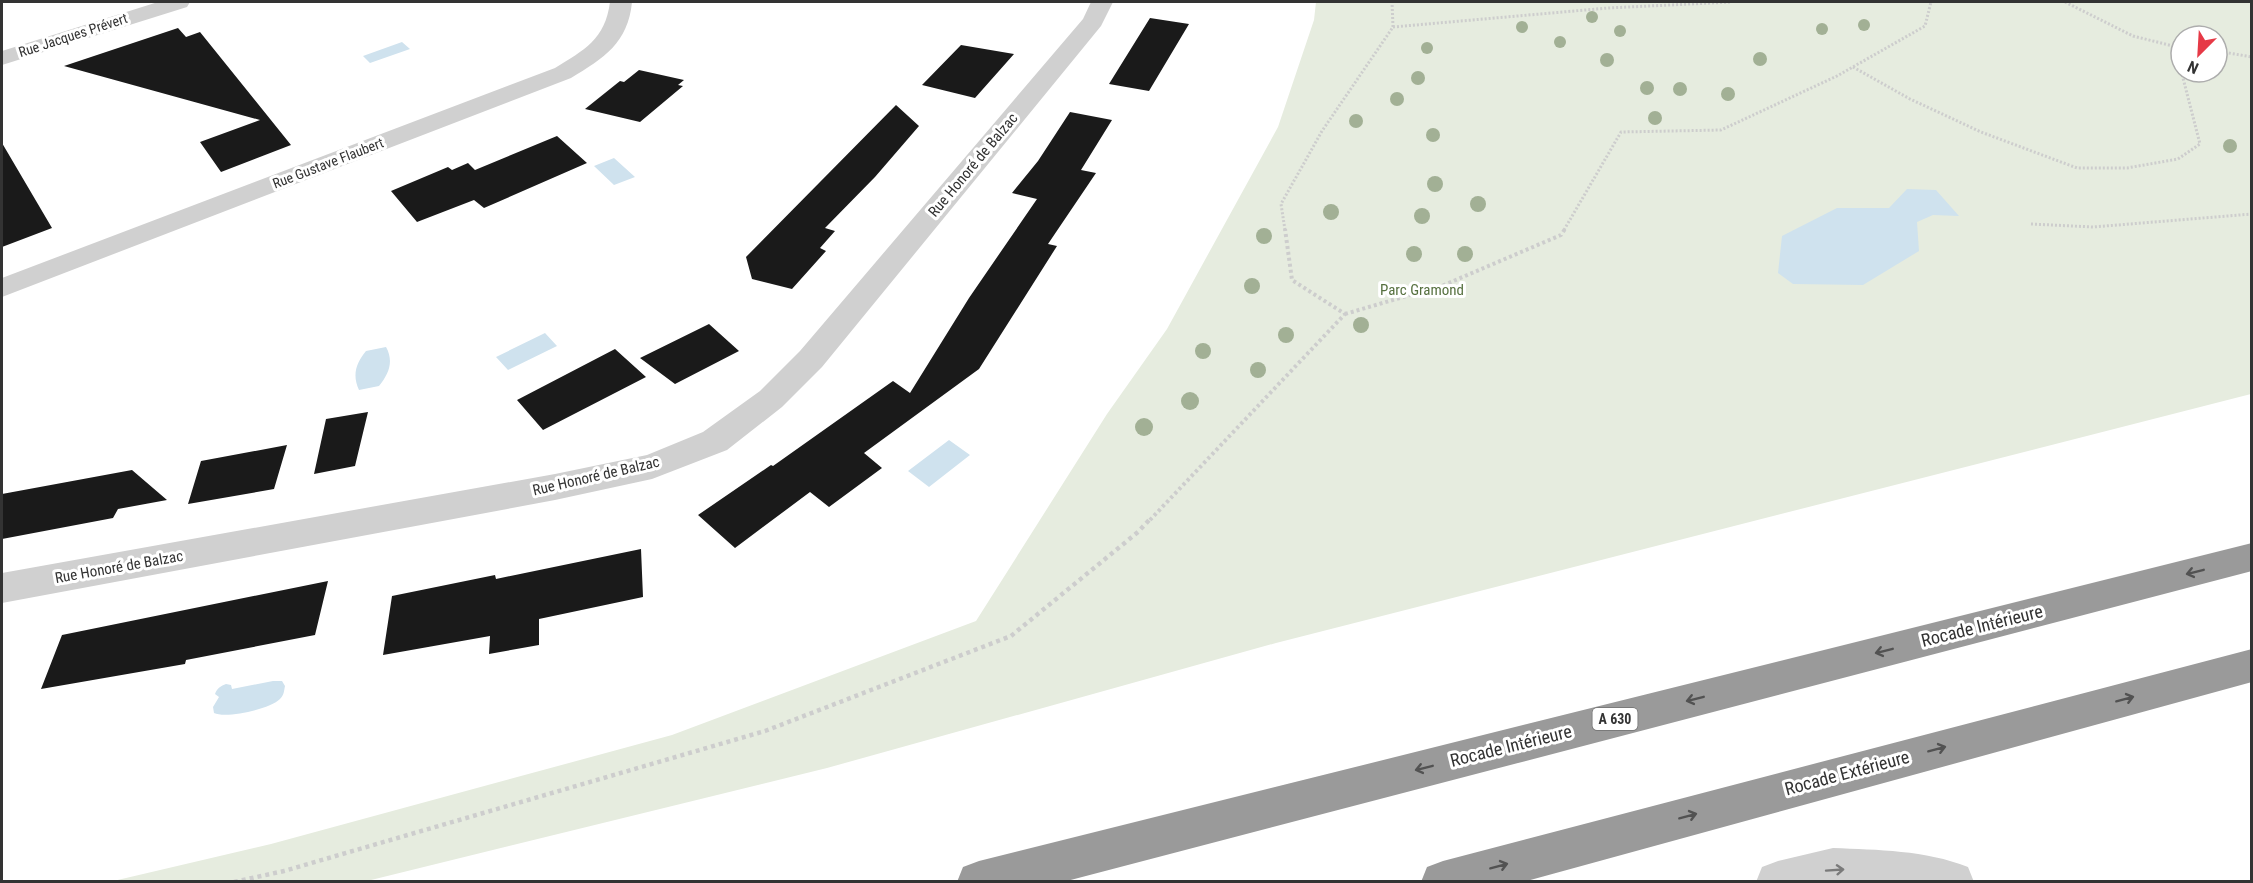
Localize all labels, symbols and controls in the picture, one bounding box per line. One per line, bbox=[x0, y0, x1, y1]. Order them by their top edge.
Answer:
street label: Rue Jacques Prévert bbox=[17, 10, 129, 60]
north arrow bbox=[2169, 24, 2229, 84]
text: N bbox=[2185, 57, 2201, 78]
street label: Rue Honoré de Balzac bbox=[924, 110, 1022, 220]
street label: Rue Gustave Flaubert bbox=[270, 134, 386, 192]
park label: Parc Gramond bbox=[1380, 281, 1464, 299]
street label: Rue Honoré de Balzac bbox=[531, 453, 661, 499]
street label: Rue Honoré de Balzac bbox=[54, 547, 184, 587]
one-way arrow bbox=[2186, 566, 2205, 578]
street label: Rocade Intérieure bbox=[1919, 600, 2045, 651]
one-way arrow bbox=[1875, 646, 1894, 657]
one-way arrow bbox=[2116, 693, 2135, 704]
one-way arrow bbox=[1686, 694, 1705, 706]
road number: A 630 bbox=[1592, 708, 1638, 730]
street label: Rocade Intérieure bbox=[1448, 720, 1574, 771]
one-way arrow bbox=[1927, 743, 1946, 755]
street label: Rocade Extérieure bbox=[1782, 746, 1911, 799]
one-way arrow bbox=[1415, 763, 1434, 775]
one-way arrow bbox=[1678, 810, 1697, 821]
one-way arrow bbox=[1490, 860, 1509, 872]
one-way arrow bbox=[1825, 864, 1845, 875]

